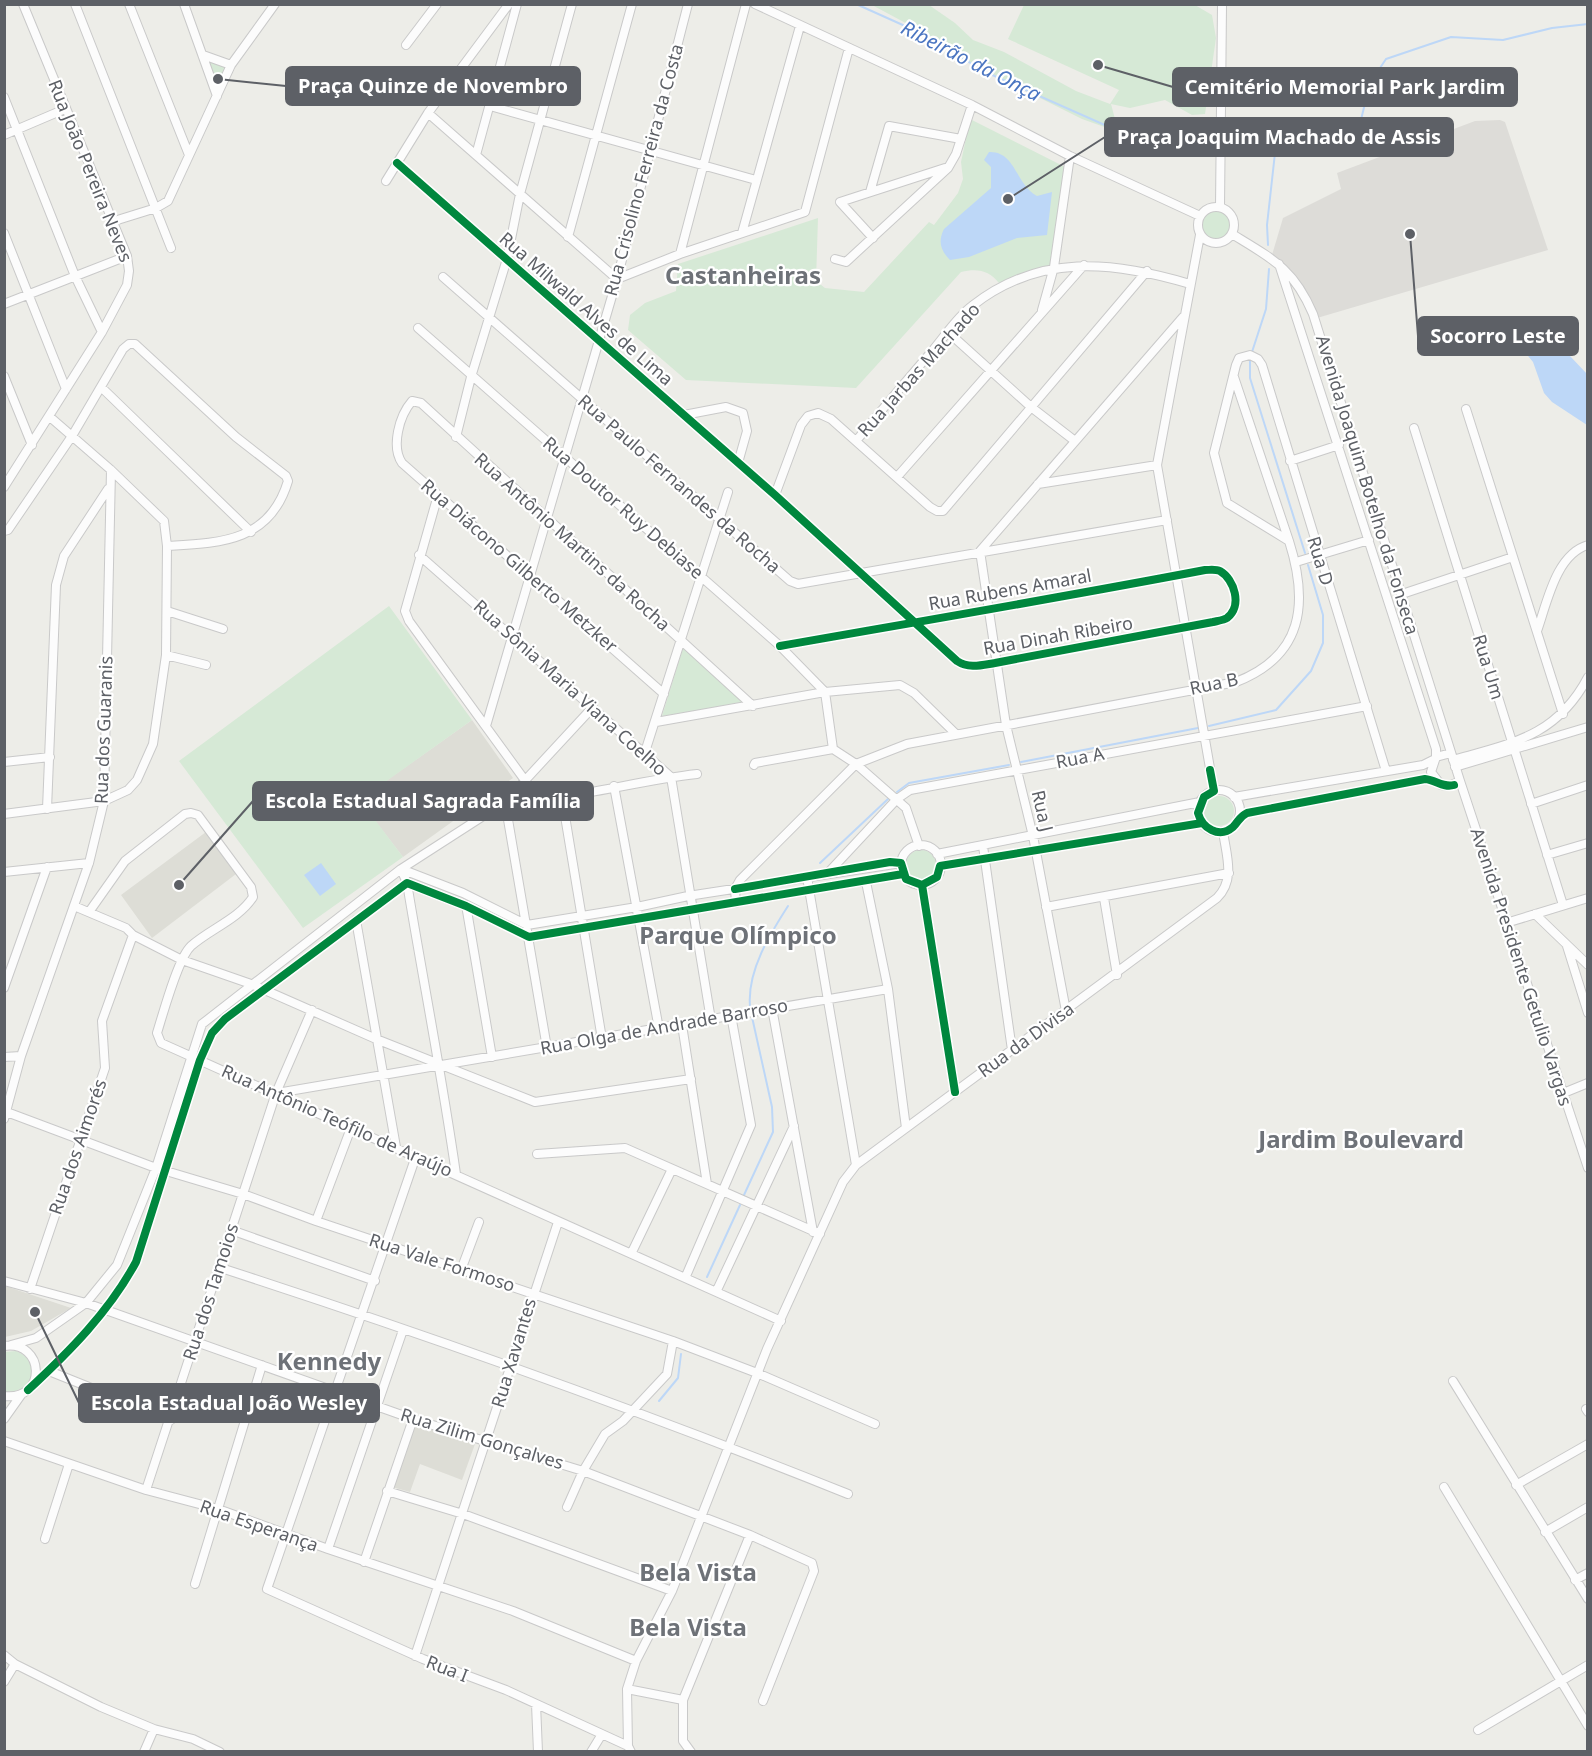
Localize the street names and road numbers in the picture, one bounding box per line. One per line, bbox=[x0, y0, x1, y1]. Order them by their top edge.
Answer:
street label: Rua Crisolino Ferreira da Costa bbox=[598, 41, 688, 298]
street label: Rua João Pereira Neves bbox=[43, 76, 139, 265]
street label: Rua Milwald Alves de Lima bbox=[495, 226, 679, 390]
street label: Rua Jarbas Machado bbox=[852, 297, 985, 441]
street label: Avenida Joaquim Botelho da Fonseca bbox=[1311, 332, 1425, 637]
street label: Rua Paulo Fernandes da Rocha bbox=[573, 389, 786, 578]
street label: Rua Doutor Ruy Debiase bbox=[538, 431, 709, 584]
street label: Rua Antônio Martins da Rocha bbox=[470, 447, 676, 636]
street label: Rua Diácono Gilberto Metzker bbox=[416, 473, 623, 658]
street label: Rua D bbox=[1302, 533, 1340, 588]
street label: Rua Rubens Amaral bbox=[926, 563, 1093, 615]
street label: Rua Sônia Maria Viana Coelho bbox=[469, 594, 672, 781]
street label: Rua Dinah Ribeiro bbox=[981, 610, 1135, 660]
street label: Rua Um bbox=[1468, 631, 1510, 702]
street label: Rua dos Guaranis bbox=[88, 655, 118, 804]
street label: Rua B bbox=[1187, 666, 1240, 700]
street label: Rua A bbox=[1054, 741, 1106, 773]
street label: Rua J bbox=[1027, 788, 1059, 834]
street label: Avenida Presidente Getulio Vargas bbox=[1466, 825, 1578, 1109]
street label: Rua Olga de Andrade Barroso bbox=[538, 992, 790, 1060]
street label: Rua da Divisa bbox=[973, 996, 1078, 1082]
street label: Rua Antônio Teófilo de Araújo bbox=[218, 1058, 457, 1182]
street label: Rua dos Aimorés bbox=[43, 1076, 112, 1218]
street label: Rua dos Tamoios bbox=[177, 1220, 244, 1363]
street label: Rua Vale Formoso bbox=[366, 1227, 518, 1297]
street label: Rua Xavantes bbox=[485, 1295, 541, 1410]
street label: Rua Zilim Gonçalves bbox=[398, 1402, 567, 1474]
street label: Rua Esperança bbox=[197, 1494, 322, 1557]
street label: Rua I bbox=[423, 1649, 472, 1687]

